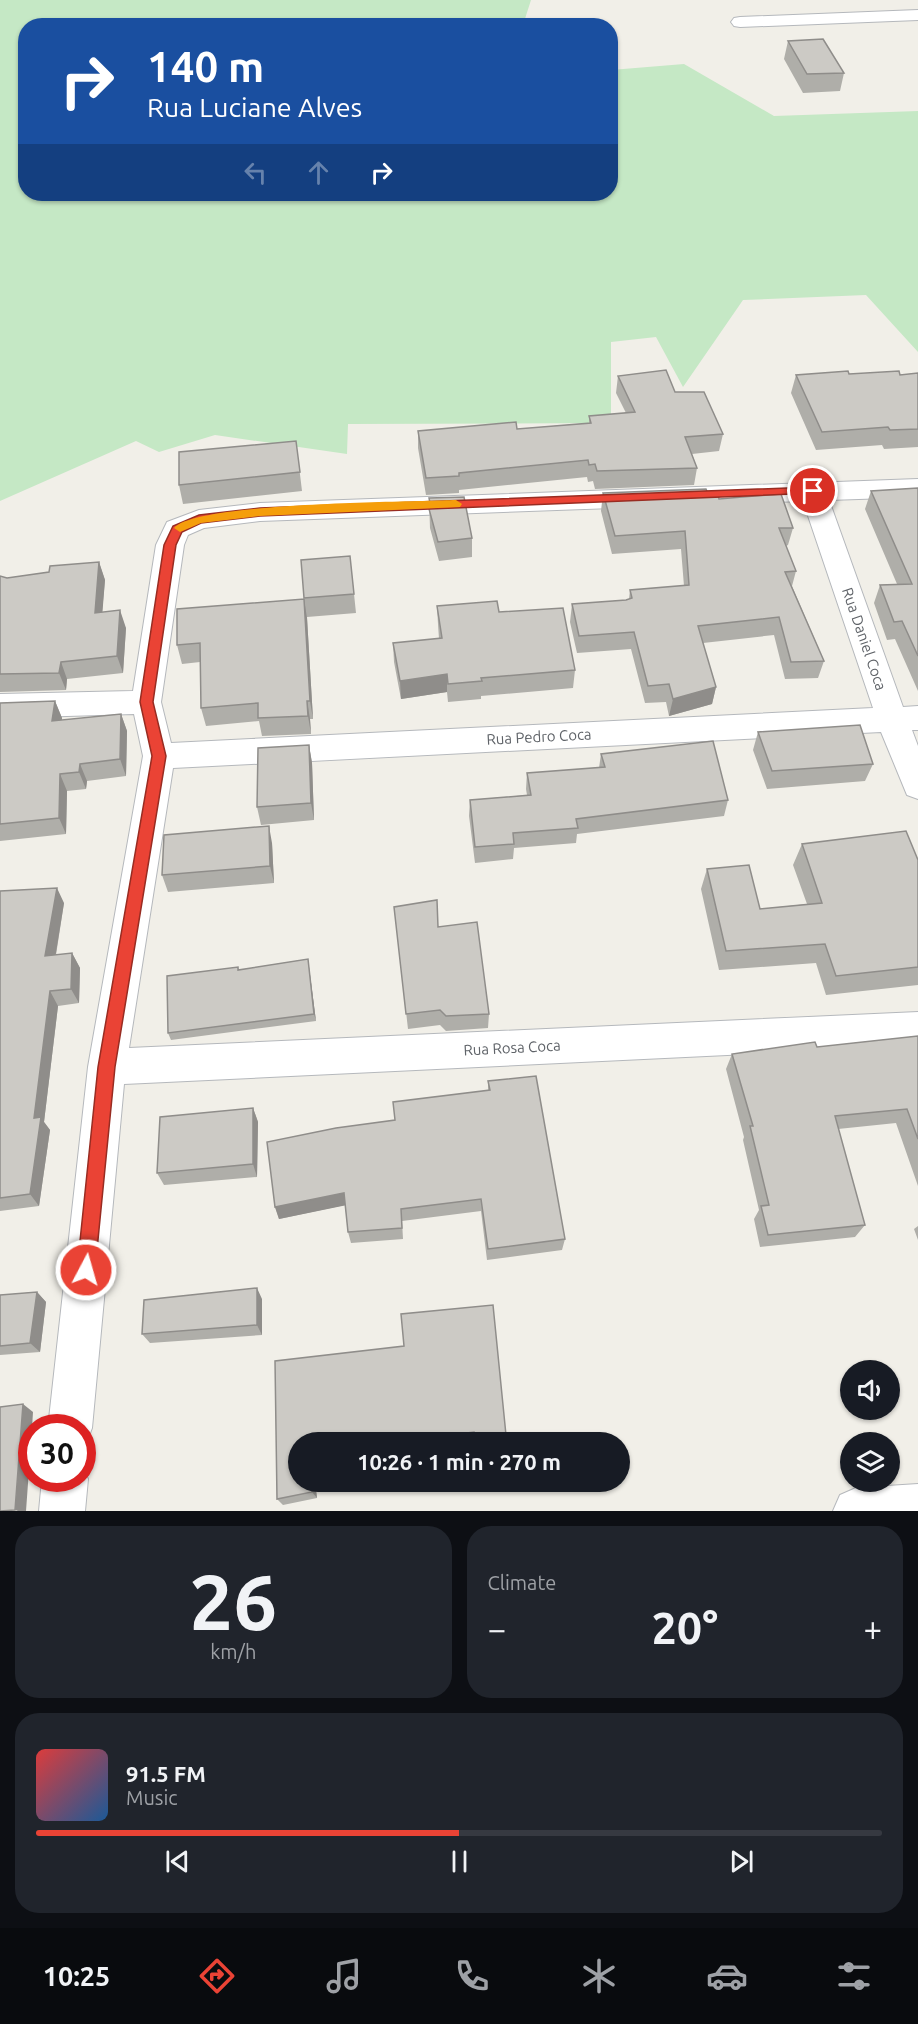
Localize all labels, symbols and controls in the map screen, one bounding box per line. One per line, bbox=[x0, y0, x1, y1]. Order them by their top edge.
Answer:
icon: right bbox=[48, 42, 126, 120]
text: 140 m bbox=[147, 43, 264, 90]
text: Rua Luciane Alves bbox=[147, 92, 362, 122]
icon: left bbox=[239, 156, 272, 189]
icon: ahead bbox=[302, 156, 335, 189]
icon: right bbox=[365, 156, 398, 189]
pin bbox=[787, 465, 838, 516]
icon: arrive bbox=[796, 474, 829, 507]
street label: Rua Daniel Coca bbox=[839, 585, 890, 693]
street label: Rua Pedro Coca bbox=[486, 725, 592, 748]
street label: Rua Rosa Coca bbox=[463, 1036, 561, 1059]
position arrow bbox=[54, 1238, 118, 1302]
map controls bbox=[840, 1360, 900, 1492]
button: sound bbox=[840, 1360, 900, 1420]
speed limit sign: 30 bbox=[18, 1414, 96, 1492]
button: layers bbox=[840, 1432, 900, 1492]
text: 10:26 · 1 min · 270 m bbox=[357, 1449, 561, 1474]
text: 26 bbox=[189, 1557, 277, 1645]
text: Climate bbox=[488, 1571, 556, 1594]
text: 20° bbox=[651, 1602, 718, 1653]
text: − bbox=[488, 1610, 506, 1647]
text: + bbox=[863, 1610, 882, 1647]
text: km/h bbox=[210, 1640, 256, 1663]
text: 91.5 FM bbox=[126, 1761, 206, 1786]
text: Music bbox=[126, 1786, 178, 1809]
icon: previous bbox=[161, 1845, 194, 1878]
icon: pause bbox=[443, 1845, 476, 1878]
icon: next bbox=[725, 1845, 758, 1878]
icon: directions bbox=[196, 1955, 238, 1997]
icon: music bbox=[323, 1955, 365, 1997]
icon: phone bbox=[451, 1955, 493, 1997]
icon: climate bbox=[578, 1955, 620, 1997]
icon: car bbox=[706, 1955, 748, 1997]
icon: filters bbox=[833, 1955, 875, 1997]
text: 10:25 bbox=[43, 1961, 110, 1991]

